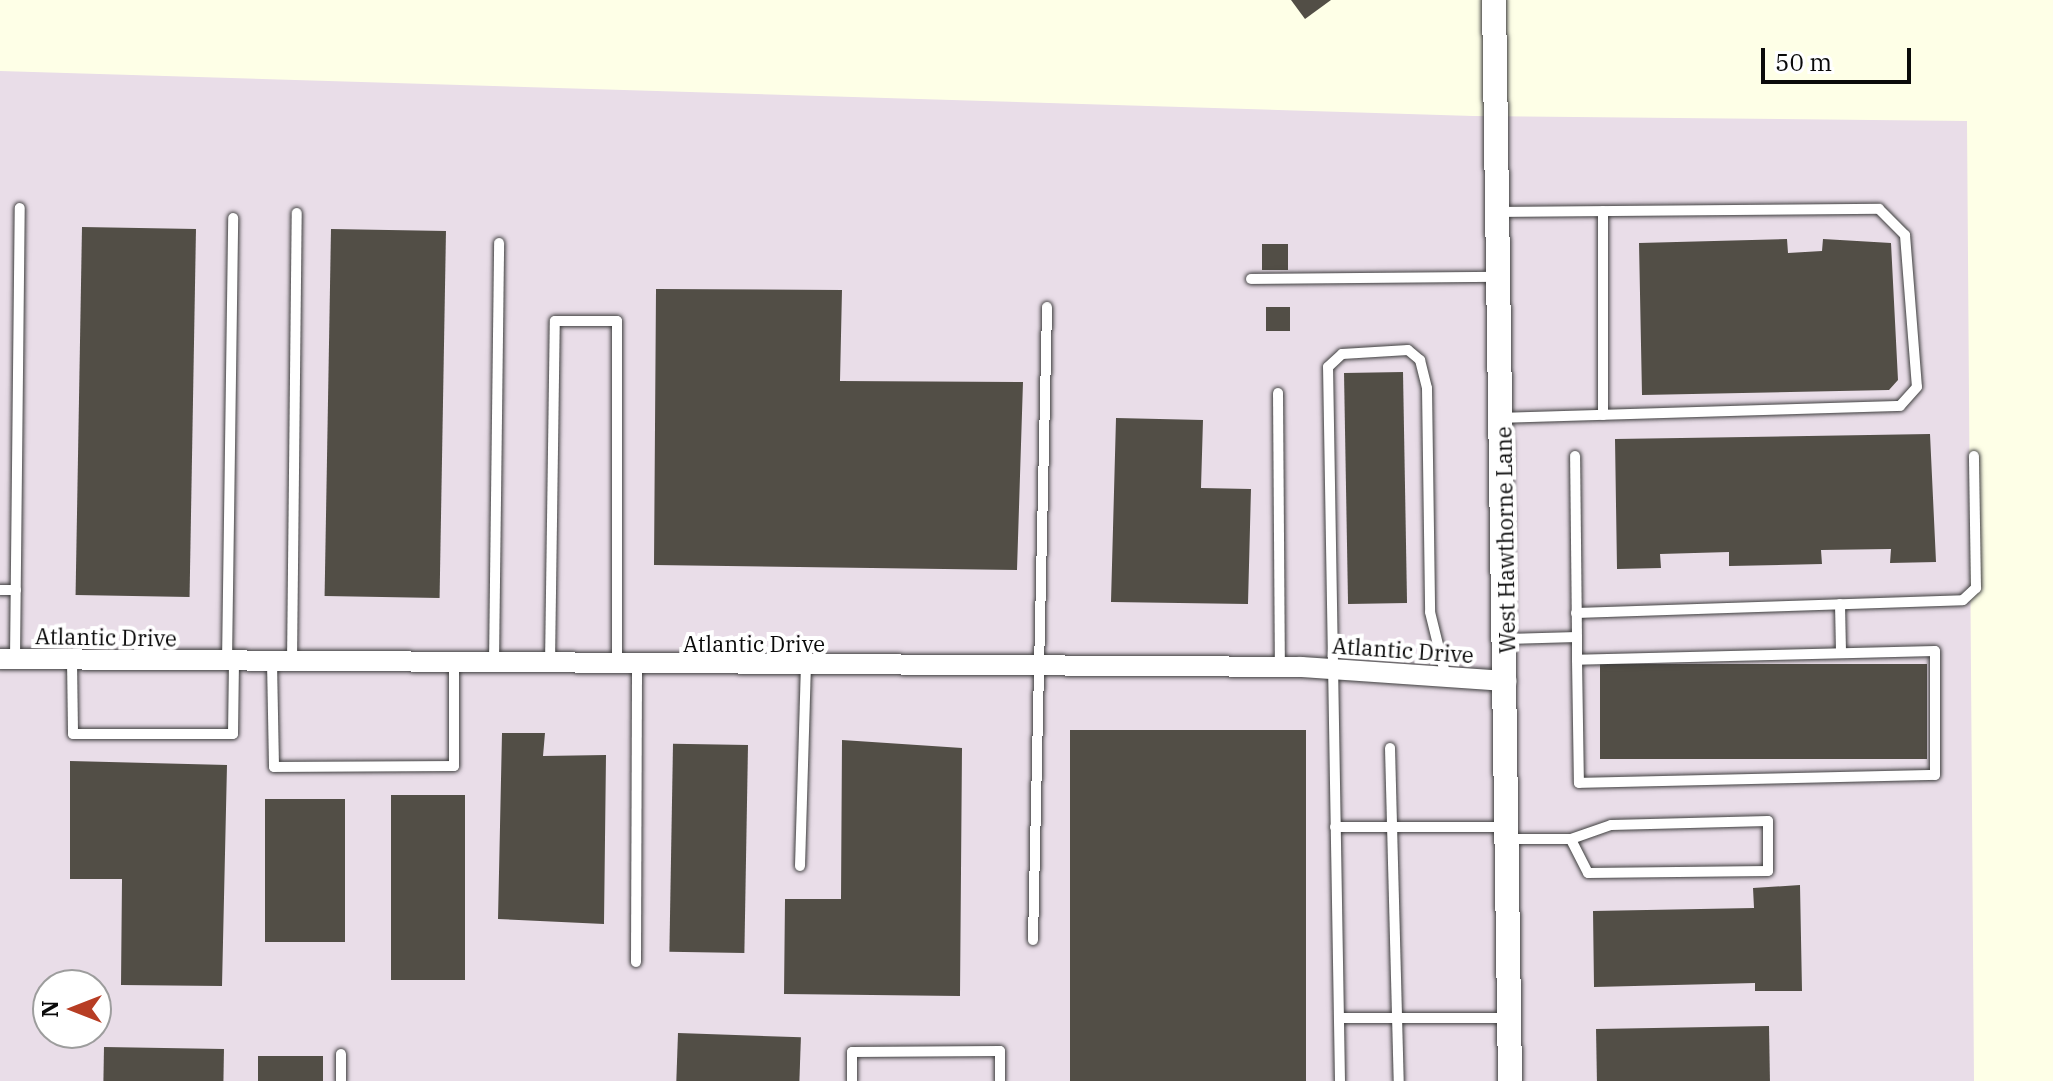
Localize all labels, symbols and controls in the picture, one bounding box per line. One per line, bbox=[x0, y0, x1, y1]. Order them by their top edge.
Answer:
scale bar bbox=[1765, 32, 1915, 82]
text: 50 m bbox=[1775, 46, 1832, 78]
street label: West Hawthorne Lane bbox=[1490, 426, 1520, 654]
street label: Atlantic Drive bbox=[35, 623, 177, 651]
street label: Atlantic Drive bbox=[683, 631, 825, 657]
street label: Atlantic Drive bbox=[1331, 632, 1475, 668]
north arrow bbox=[32, 969, 112, 1049]
text: N bbox=[35, 1000, 64, 1018]

